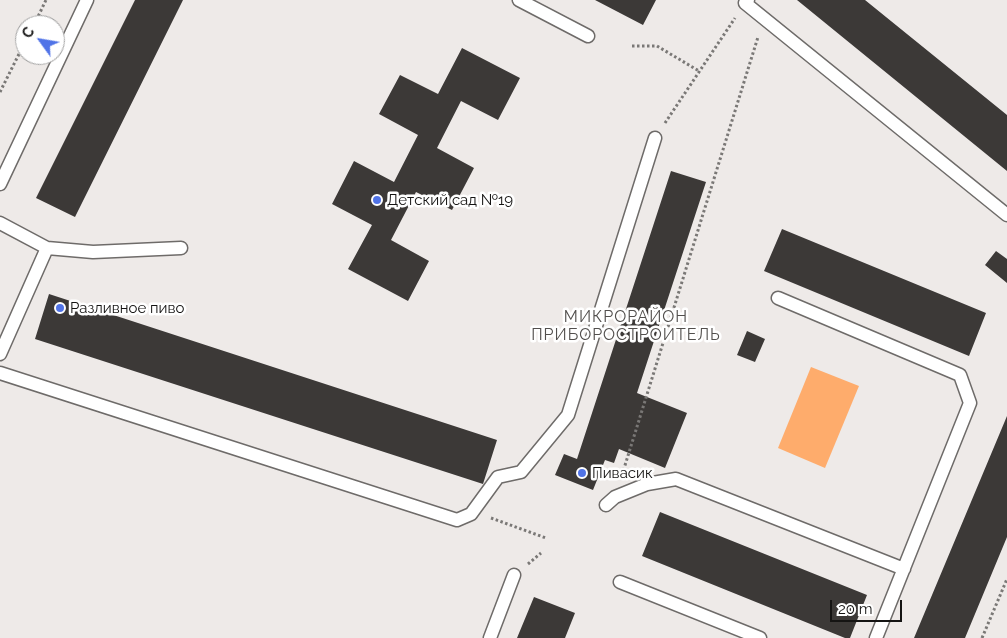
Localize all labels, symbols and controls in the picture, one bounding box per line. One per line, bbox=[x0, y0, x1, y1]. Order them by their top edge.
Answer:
north arrow bbox=[15, 15, 65, 65]
text: С bbox=[19, 24, 37, 41]
place label: Детский сад №19 bbox=[387, 191, 513, 209]
marker: Детский сад №19 bbox=[371, 194, 383, 206]
place label: Разливное пиво bbox=[70, 299, 184, 317]
marker: Разливное пиво bbox=[54, 302, 66, 314]
district label: МИКРОРАЙОН ПРИБОРОСТРОИТЕЛЬ bbox=[529, 307, 723, 345]
place label: Пивасик bbox=[592, 464, 653, 482]
marker: Пивасик bbox=[576, 467, 588, 479]
scale bar bbox=[832, 590, 904, 622]
text: 20 m bbox=[838, 600, 873, 618]

